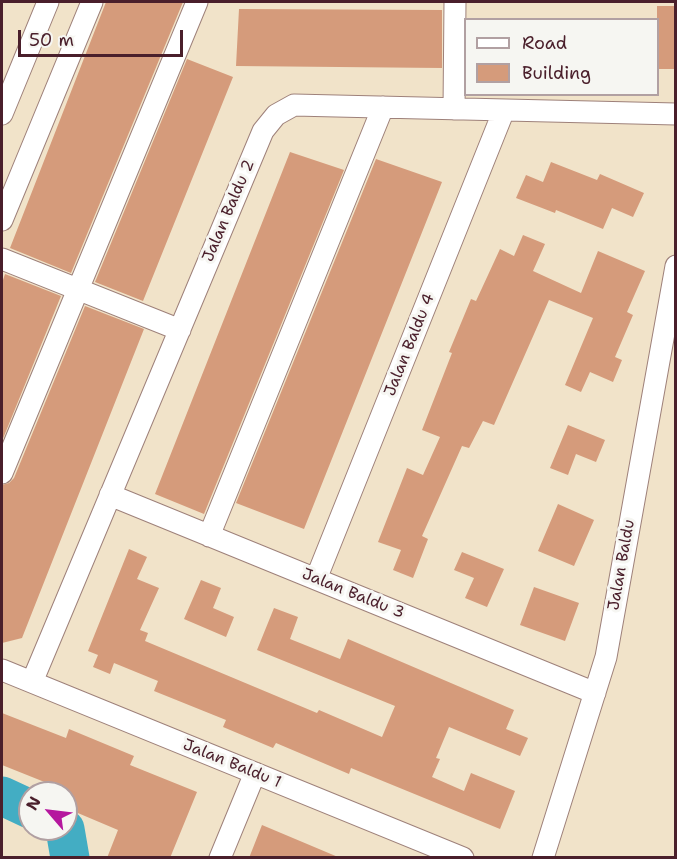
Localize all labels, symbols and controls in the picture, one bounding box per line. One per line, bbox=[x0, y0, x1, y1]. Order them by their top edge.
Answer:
scale bar bbox=[21, 18, 186, 56]
legend bbox=[464, 18, 659, 96]
text: 50 m bbox=[29, 28, 74, 52]
text: Road bbox=[522, 31, 567, 55]
text: Building bbox=[522, 61, 591, 85]
street label: Jalan Baldu 2 bbox=[199, 157, 259, 265]
street label: Jalan Baldu 4 bbox=[381, 291, 439, 399]
street label: Jalan Baldu bbox=[605, 518, 639, 612]
street label: Jalan Baldu 3 bbox=[299, 565, 407, 623]
street label: Jalan Baldu 1 bbox=[180, 736, 284, 792]
north arrow bbox=[18, 781, 78, 841]
text: N bbox=[21, 793, 46, 814]

